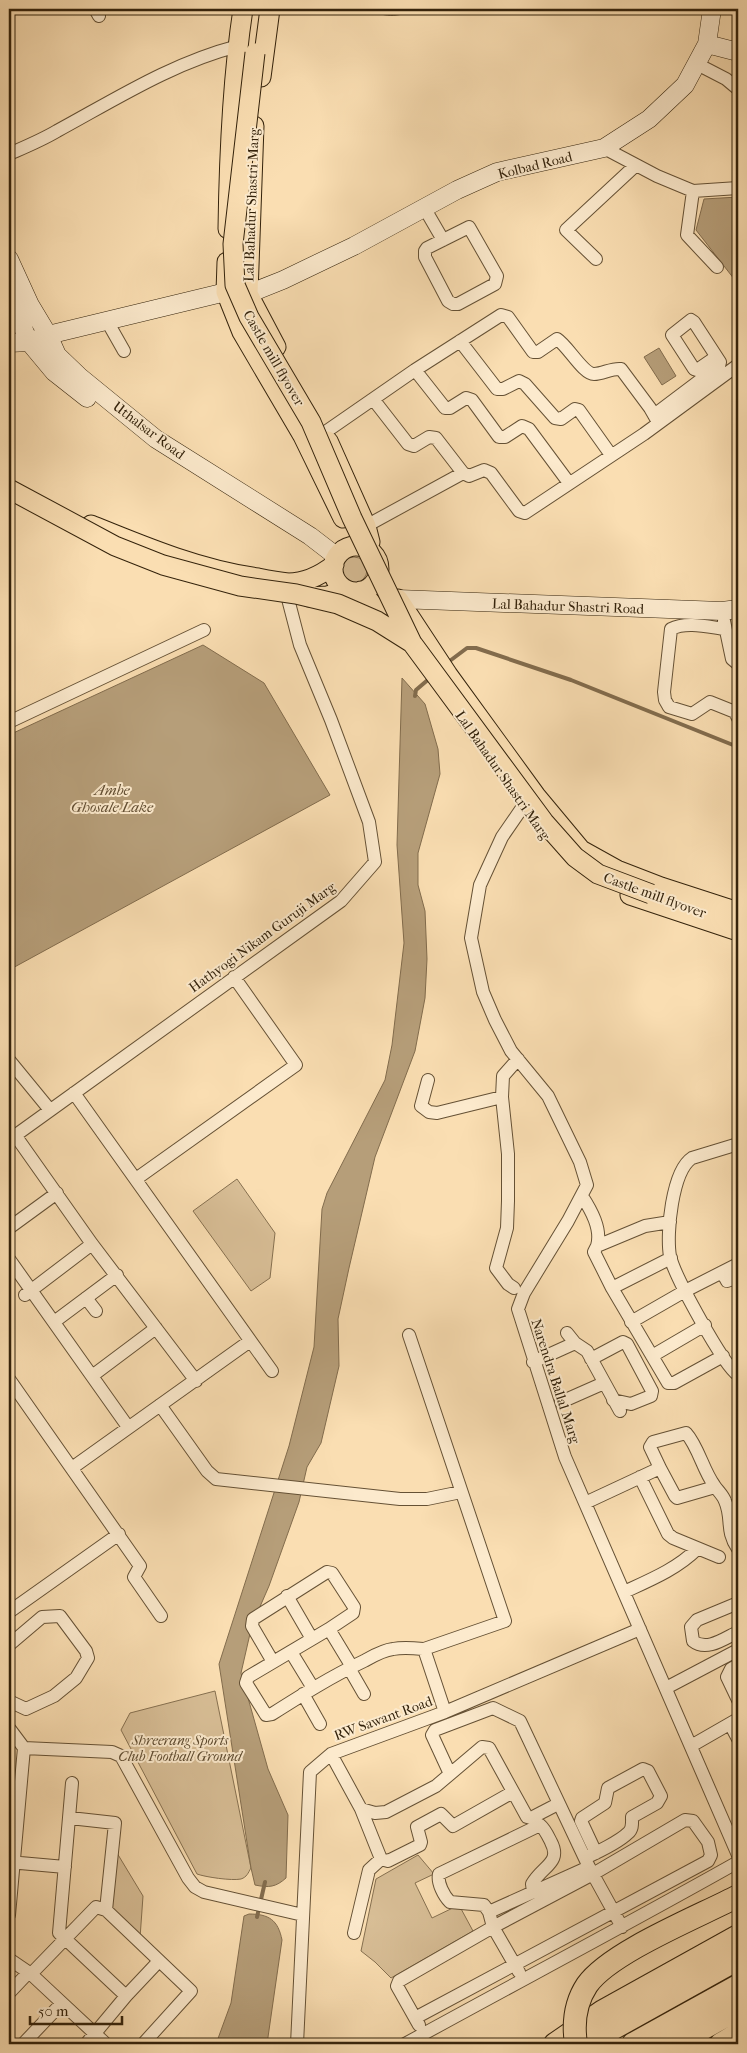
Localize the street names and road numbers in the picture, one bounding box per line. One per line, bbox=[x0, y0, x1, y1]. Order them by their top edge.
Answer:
street label: Lal Bahadur Shastri Marg bbox=[240, 127, 263, 282]
street label: Kolbad Road bbox=[496, 148, 575, 183]
street label: Castle mill flyover bbox=[239, 307, 308, 409]
street label: Uthalsar Road bbox=[109, 398, 188, 463]
street label: Lal Bahadur Shastri Road bbox=[492, 595, 645, 618]
street label: Lal Bahadur Shastri Marg bbox=[452, 707, 554, 844]
street label: Castle mill flyover bbox=[601, 869, 708, 922]
street label: Hathyogi Nikam Guruji Marg bbox=[186, 878, 339, 996]
street label: Narendra Ballal Marg bbox=[527, 1317, 584, 1446]
street label: RW Sawant Road bbox=[332, 1693, 435, 1744]

